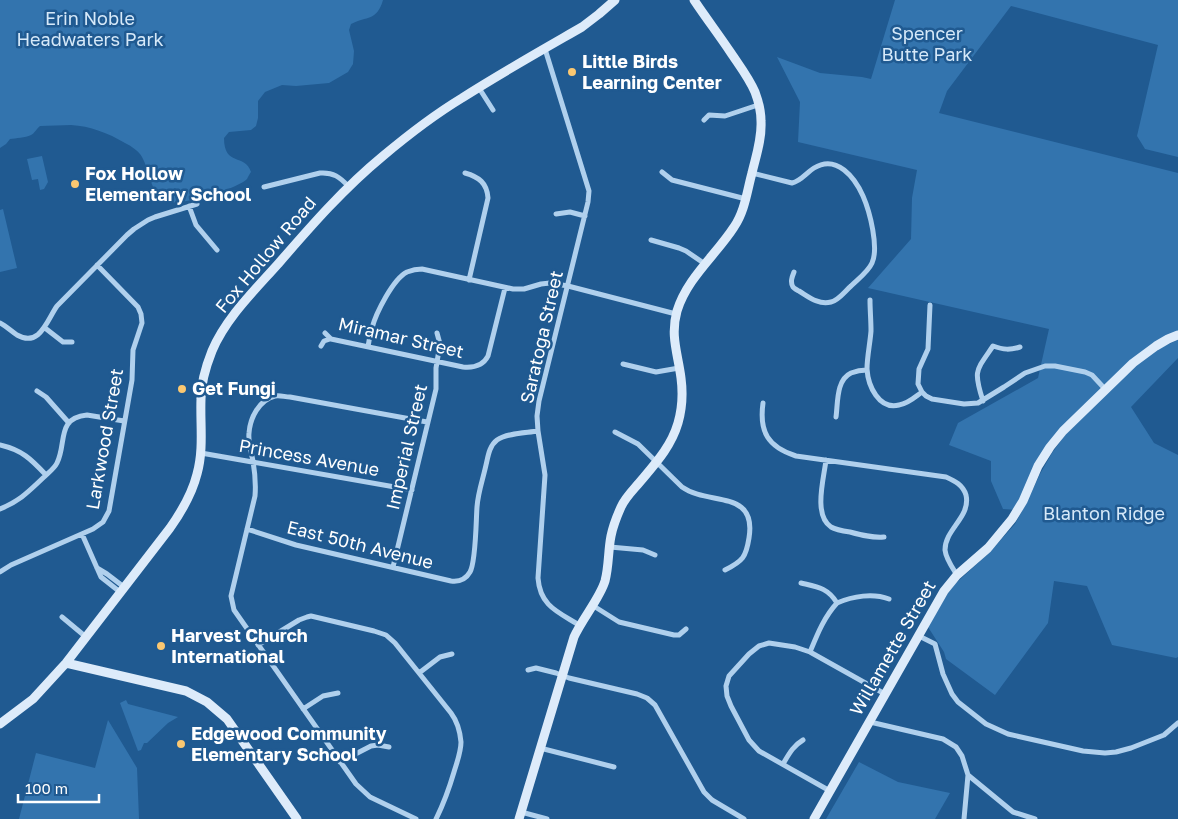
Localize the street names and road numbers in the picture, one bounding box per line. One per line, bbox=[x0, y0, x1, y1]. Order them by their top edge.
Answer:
street label: Fox Hollow Road bbox=[210, 192, 320, 317]
street label: Saratoga Street bbox=[515, 268, 567, 405]
street label: Miramar Street bbox=[336, 312, 466, 362]
street label: Larkwood Street bbox=[81, 367, 127, 511]
street label: Imperial Street bbox=[381, 382, 431, 512]
street label: Princess Avenue bbox=[237, 434, 381, 480]
street label: East 50th Avenue bbox=[285, 515, 436, 573]
street label: Willamette Street bbox=[844, 576, 940, 719]

